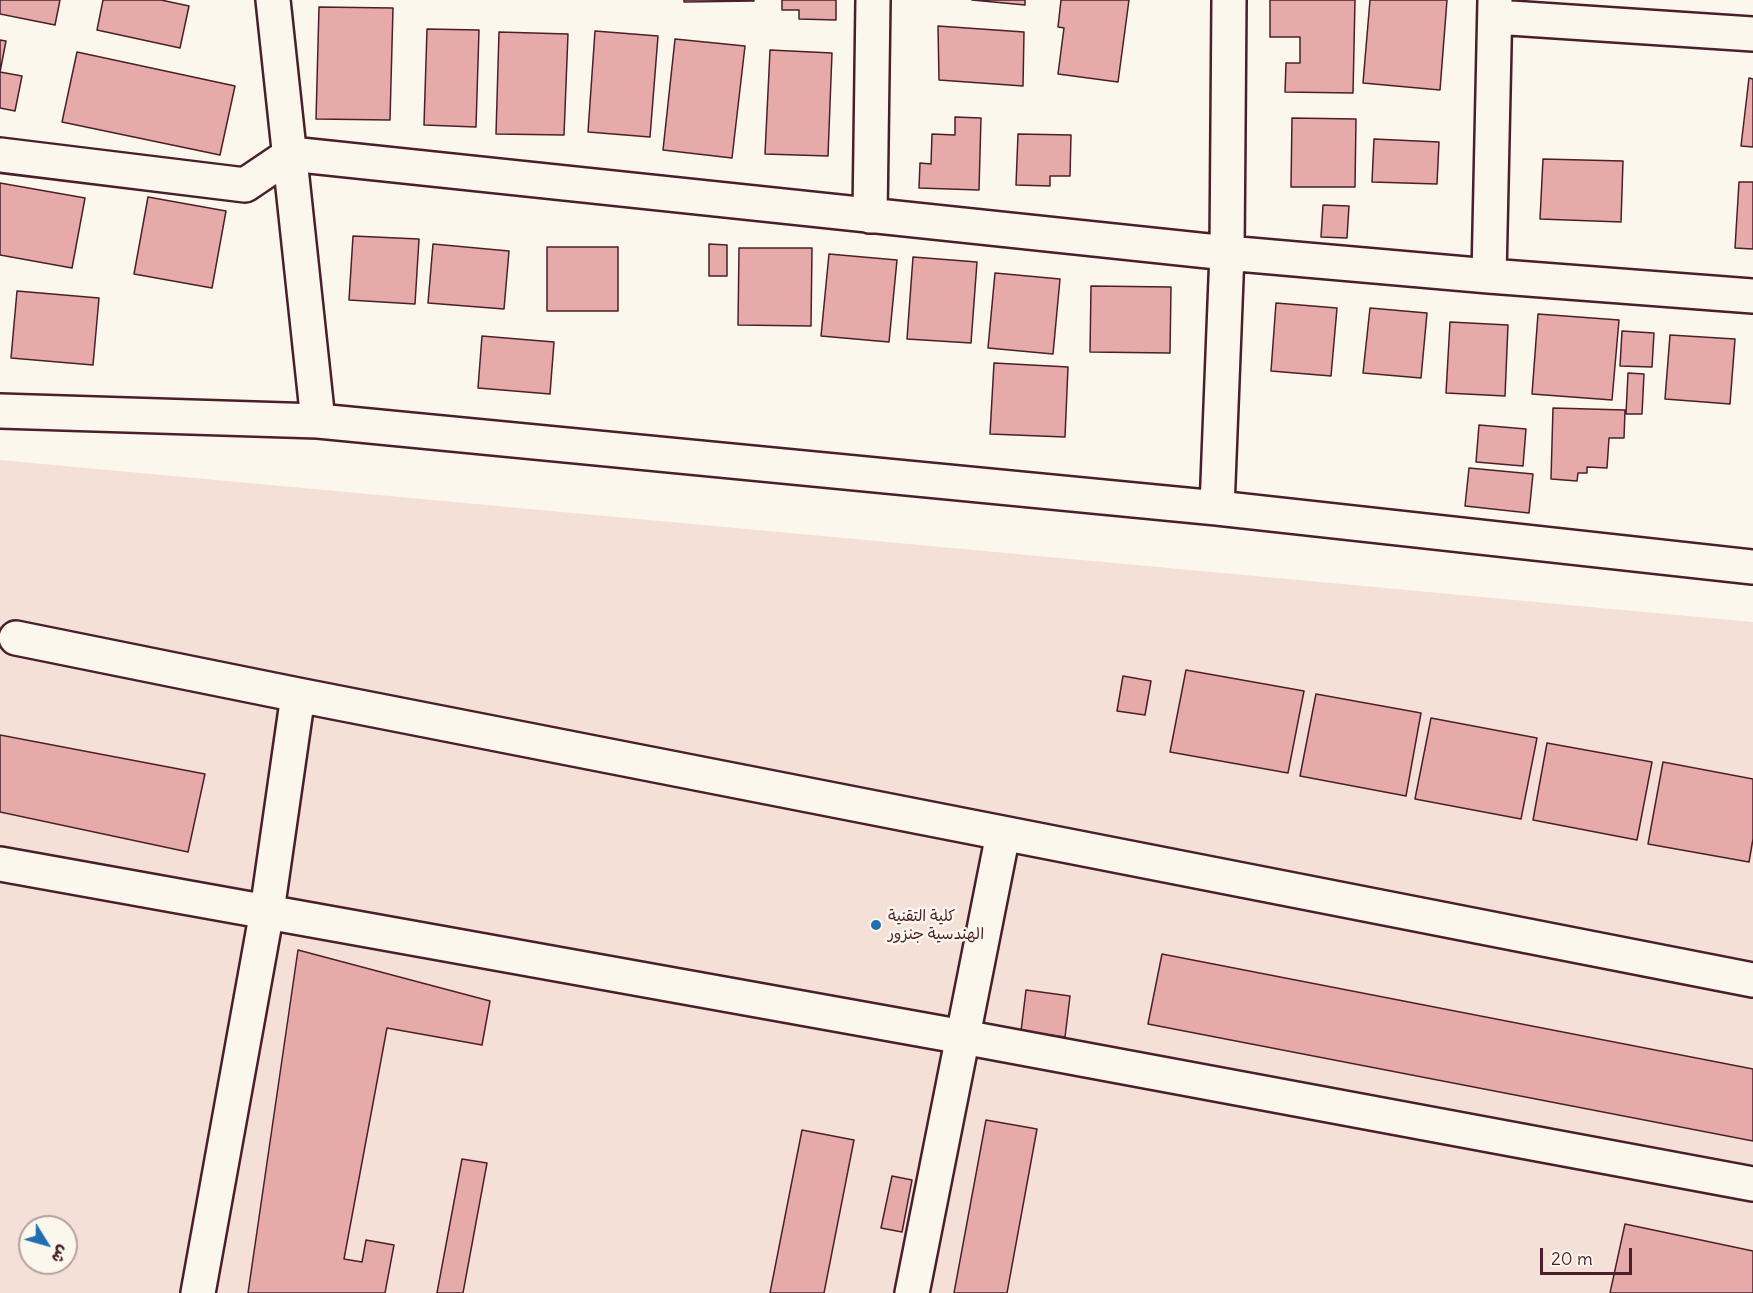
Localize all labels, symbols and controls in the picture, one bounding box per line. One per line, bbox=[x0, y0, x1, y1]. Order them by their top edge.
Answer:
place label: كلية التقنية الهندسية جنزور bbox=[888, 906, 984, 944]
marker: كلية التقنية الهندسية جنزور bbox=[869, 918, 883, 932]
north arrow bbox=[18, 1215, 78, 1275]
scale bar bbox=[1543, 1236, 1634, 1274]
text: ش bbox=[47, 1242, 74, 1268]
text: 20 m bbox=[1551, 1247, 1593, 1270]

